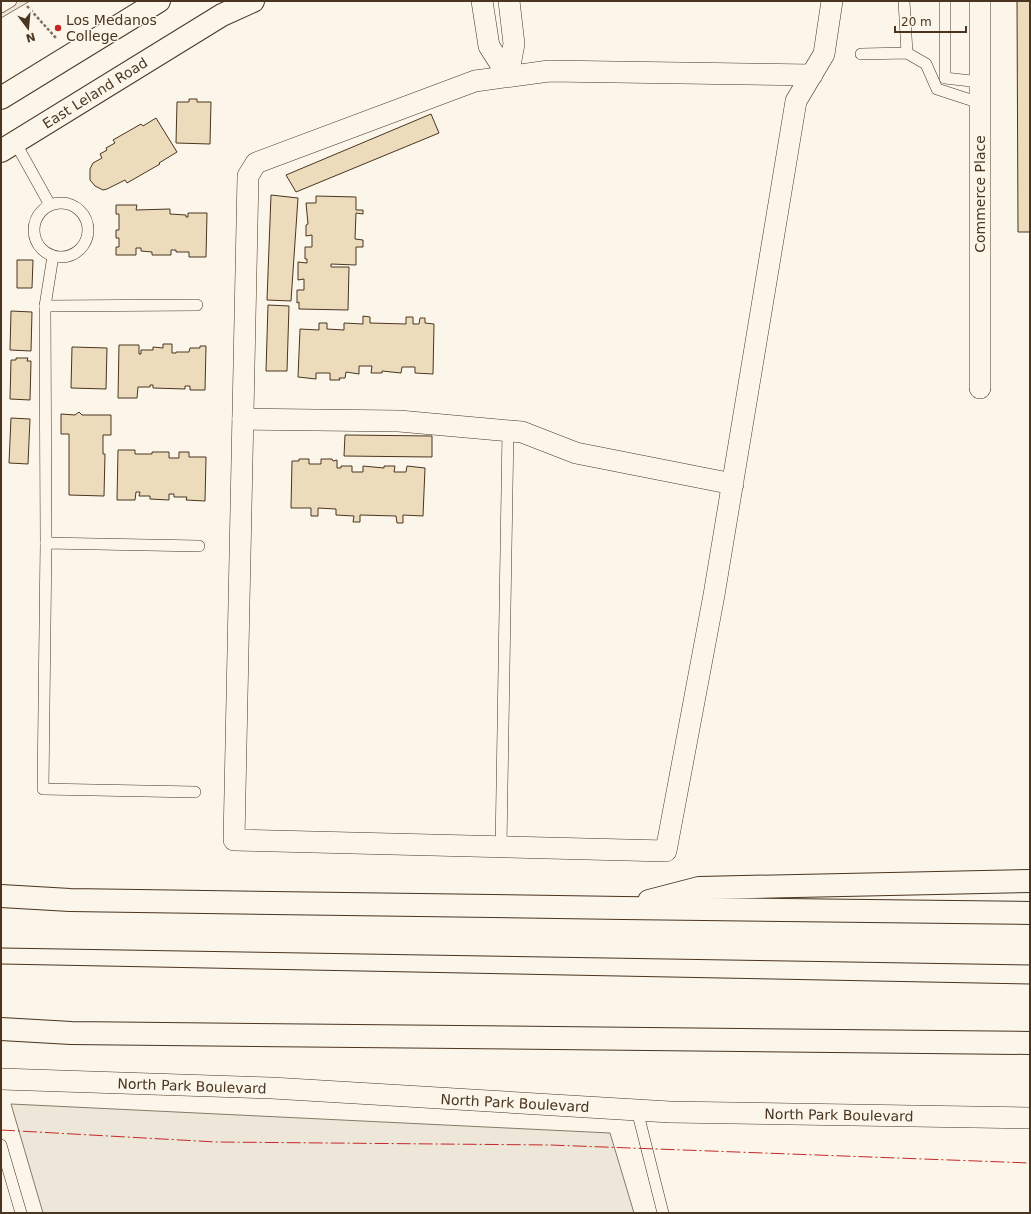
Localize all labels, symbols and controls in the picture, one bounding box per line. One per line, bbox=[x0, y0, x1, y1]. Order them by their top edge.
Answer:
north arrow bbox=[8, 8, 48, 48]
scale bar bbox=[895, 8, 966, 34]
place label: Los Medanos College bbox=[66, 12, 157, 44]
text: 20 m bbox=[901, 15, 932, 29]
marker: Los Medanos College bbox=[53, 23, 63, 33]
text: N bbox=[24, 30, 37, 45]
street label: East Leland Road bbox=[40, 54, 150, 132]
street label: Commerce Place bbox=[972, 135, 988, 253]
street label: North Park Boulevard bbox=[117, 1075, 267, 1097]
street label: North Park Boulevard bbox=[440, 1091, 590, 1115]
street label: North Park Boulevard bbox=[764, 1106, 914, 1124]

